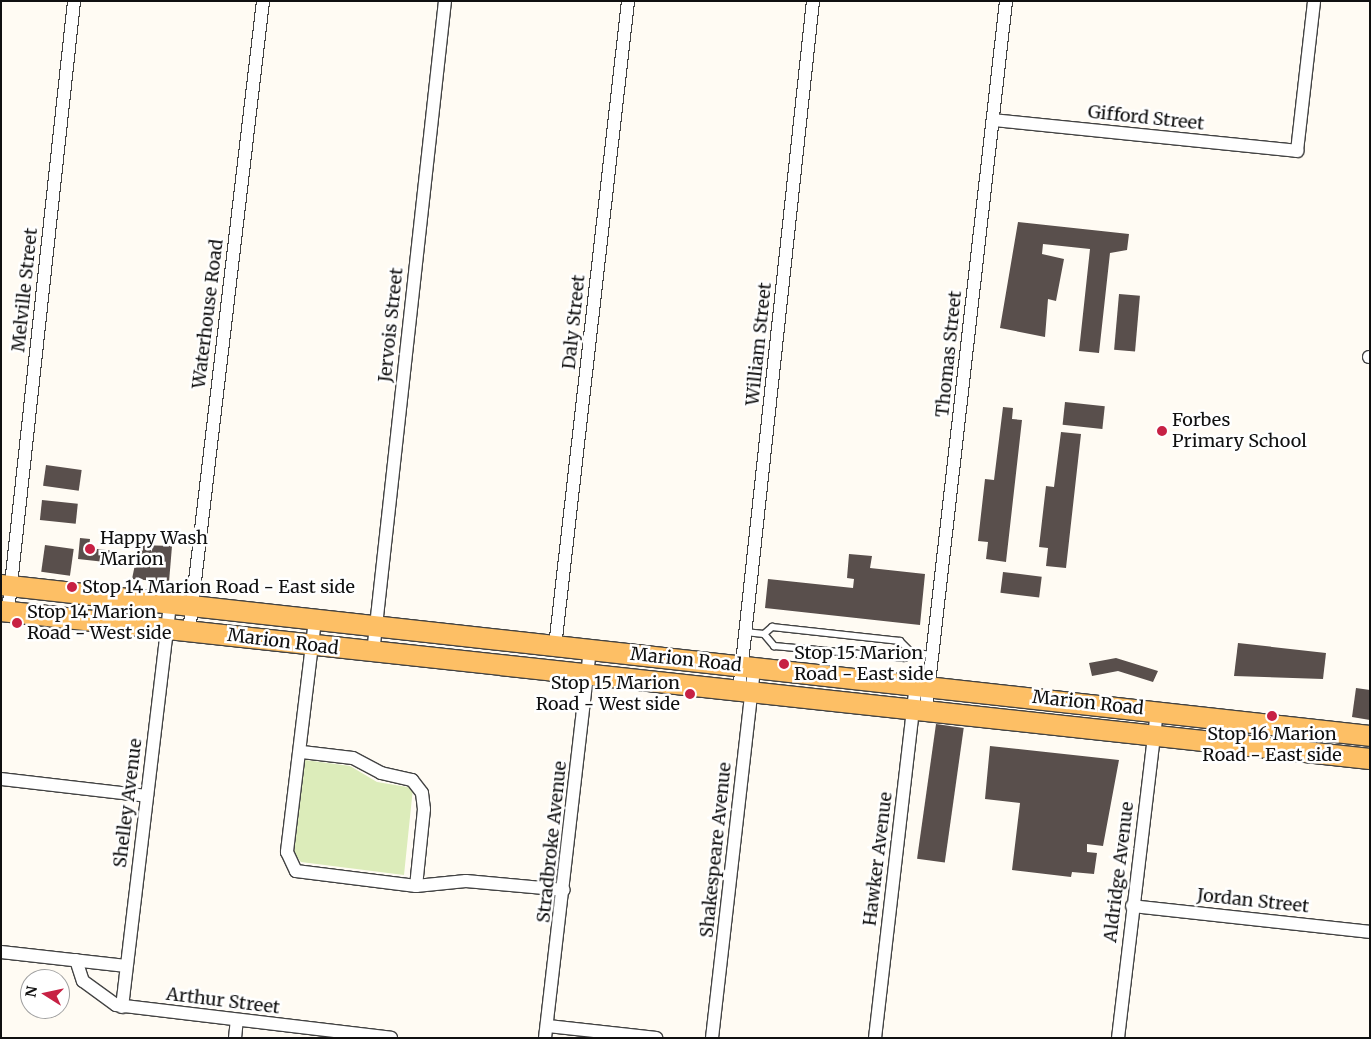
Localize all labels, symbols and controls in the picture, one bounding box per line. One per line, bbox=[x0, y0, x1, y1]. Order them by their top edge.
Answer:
street label: Gifford Street bbox=[1087, 101, 1205, 135]
street label: Melville Street bbox=[8, 227, 42, 353]
street label: Waterhouse Road bbox=[188, 238, 228, 390]
street label: Jervois Street bbox=[374, 267, 408, 383]
street label: Daly Street bbox=[558, 274, 590, 370]
street label: William Street bbox=[742, 281, 776, 407]
street label: Thomas Street bbox=[932, 290, 966, 418]
place label: Forbes Primary School bbox=[1172, 410, 1307, 452]
marker: Forbes Primary School bbox=[1156, 425, 1168, 437]
place label: Happy Wash Marion bbox=[100, 528, 208, 570]
marker: Happy Wash Marion bbox=[84, 543, 96, 555]
place label: Stop 14 Marion Road - East side bbox=[82, 576, 355, 598]
marker: Stop 14 Marion Road - East side bbox=[66, 581, 78, 593]
place label: Stop 14 Marion Road - West side bbox=[27, 602, 171, 644]
marker: Stop 14 Marion Road - West side bbox=[11, 617, 23, 629]
street label: Marion Road bbox=[226, 624, 340, 660]
street label: Marion Road bbox=[629, 643, 743, 677]
place label: Stop 15 Marion Road - East side bbox=[794, 643, 933, 686]
marker: Stop 15 Marion Road - East side bbox=[778, 658, 790, 670]
place label: Stop 15 Marion Road - West side bbox=[536, 673, 680, 716]
street label: Marion Road bbox=[1031, 686, 1145, 720]
marker: Stop 15 Marion Road - West side bbox=[684, 688, 696, 700]
marker: Stop 16 Marion Road - East side bbox=[1266, 710, 1278, 722]
place label: Stop 16 Marion Road - East side bbox=[1202, 724, 1342, 766]
street label: Shelley Avenue bbox=[109, 737, 147, 869]
street label: Stradbroke Avenue bbox=[533, 760, 571, 924]
street label: Shakespeare Avenue bbox=[696, 761, 736, 939]
street label: Hawker Avenue bbox=[859, 791, 897, 927]
street label: Aldridge Avenue bbox=[1100, 800, 1138, 944]
street label: Jordan Street bbox=[1196, 884, 1310, 918]
north arrow bbox=[20, 969, 70, 1019]
street label: Arthur Street bbox=[165, 983, 281, 1019]
text: N bbox=[21, 985, 41, 999]

